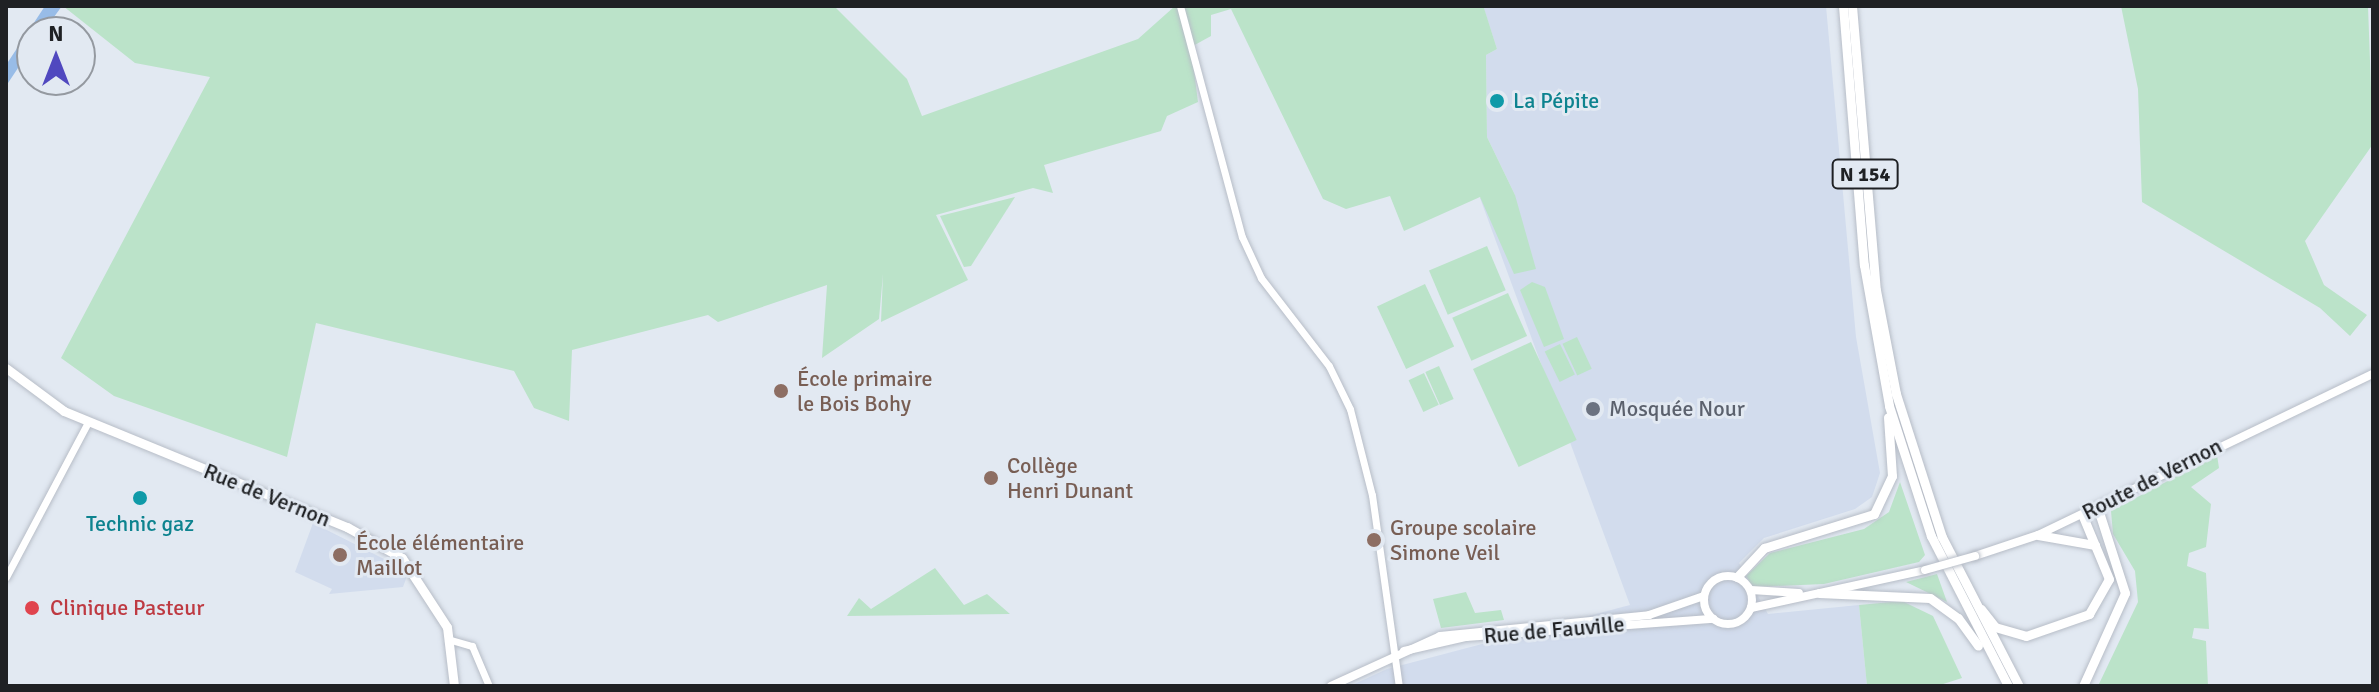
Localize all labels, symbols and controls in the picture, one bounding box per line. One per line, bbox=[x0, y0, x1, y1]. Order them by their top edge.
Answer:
north arrow bbox=[16, 16, 96, 96]
text: N bbox=[48, 20, 64, 47]
place label: La Pépite bbox=[1513, 88, 1599, 114]
marker: La Pépite bbox=[1488, 92, 1506, 110]
road number: N 154 bbox=[1831, 158, 1899, 190]
place label: École primaire le Bois Bohy bbox=[797, 365, 932, 416]
marker: École primaire le Bois Bohy bbox=[772, 382, 790, 400]
place label: Mosquée Nour bbox=[1609, 396, 1745, 422]
marker: Mosquée Nour bbox=[1584, 400, 1602, 418]
street label: Route de Vernon bbox=[2078, 432, 2226, 526]
place label: Collège Henri Dunant bbox=[1007, 452, 1133, 504]
street label: Rue de Vernon bbox=[200, 458, 334, 532]
marker: Collège Henri Dunant bbox=[982, 469, 1000, 487]
marker: Technic gaz bbox=[131, 489, 149, 507]
place label: Technic gaz bbox=[86, 511, 194, 537]
place label: Groupe scolaire Simone Veil bbox=[1390, 514, 1536, 566]
place label: École élémentaire Maillot bbox=[356, 529, 524, 580]
marker: Groupe scolaire Simone Veil bbox=[1365, 531, 1383, 549]
marker: École élémentaire Maillot bbox=[331, 546, 349, 564]
place label: Clinique Pasteur bbox=[50, 595, 204, 621]
marker: Clinique Pasteur bbox=[21, 597, 43, 619]
street label: Rue de Fauville bbox=[1483, 611, 1625, 649]

